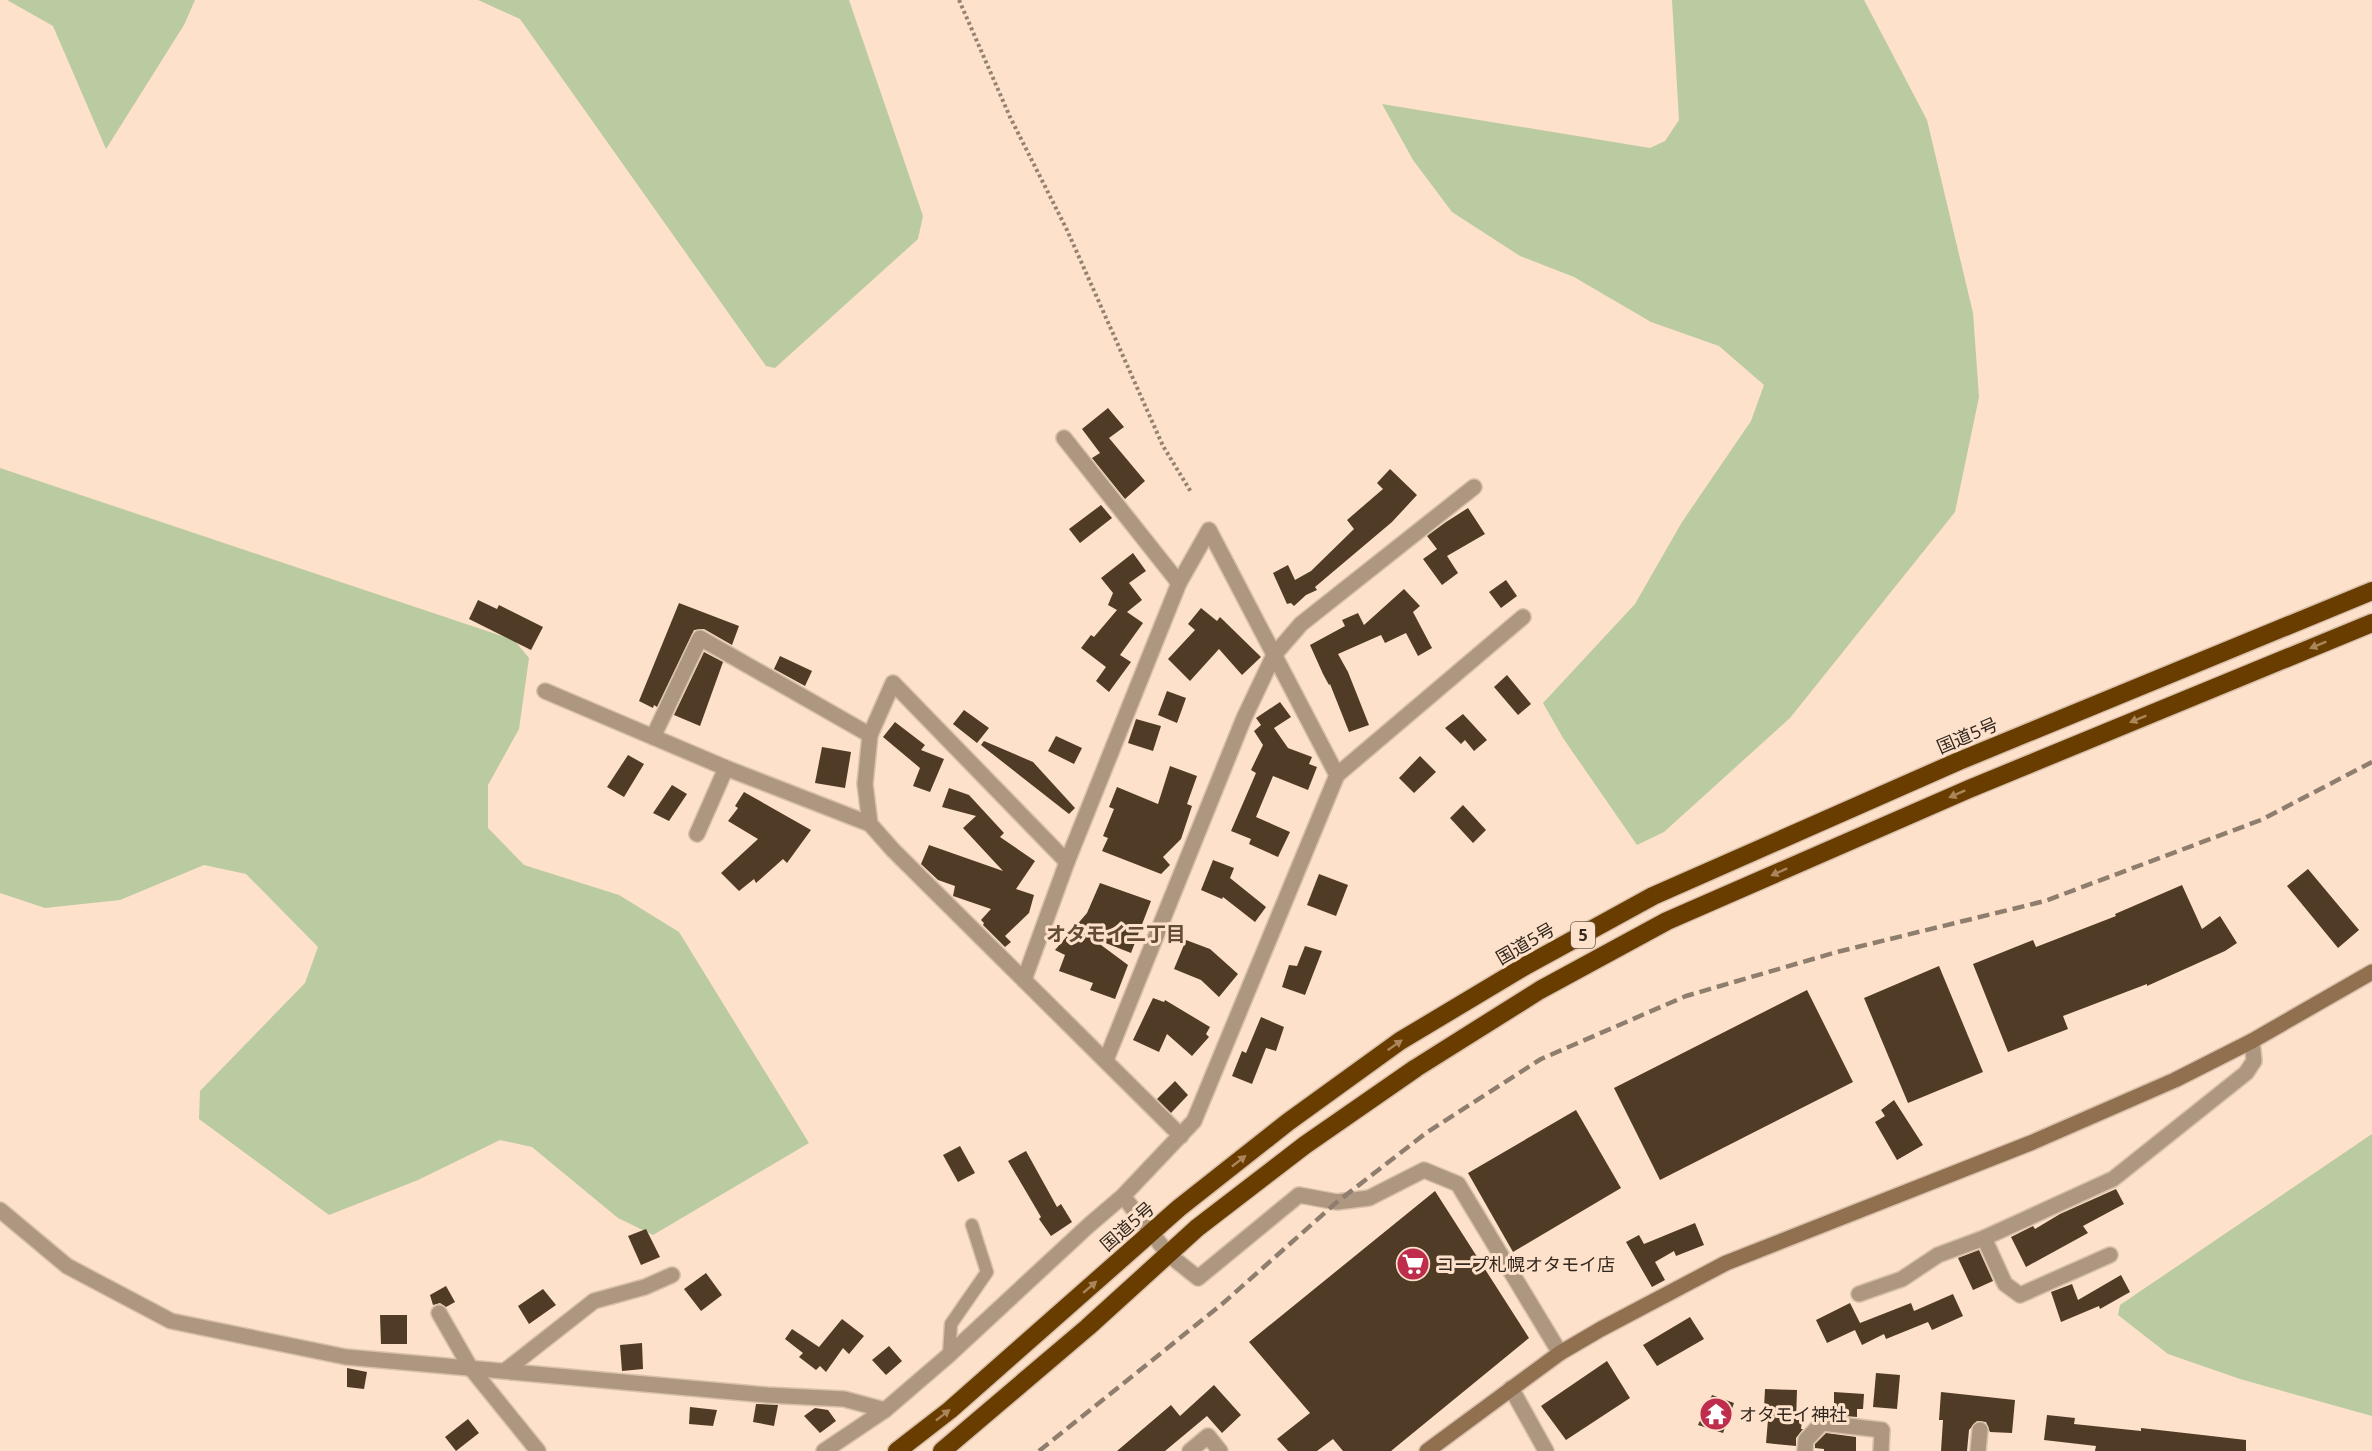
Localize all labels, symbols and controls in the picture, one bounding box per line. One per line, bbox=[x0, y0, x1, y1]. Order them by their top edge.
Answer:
one-way arrow bbox=[2309, 641, 2327, 650]
street label: 国道5号 bbox=[1933, 711, 2001, 759]
one-way arrow bbox=[2128, 714, 2146, 724]
one-way arrow bbox=[1948, 789, 1966, 799]
one-way arrow bbox=[1769, 867, 1787, 877]
street label: 国道5号 bbox=[1491, 917, 1559, 969]
district label: オタモイ二丁目 bbox=[1046, 920, 1186, 947]
road number: 5 bbox=[1571, 922, 1595, 948]
one-way arrow bbox=[1387, 1039, 1403, 1051]
one-way arrow bbox=[1231, 1155, 1246, 1167]
street label: 国道5号 bbox=[1095, 1196, 1159, 1256]
supermarket icon: コープ札幌オタモイ店 bbox=[1395, 1246, 1431, 1282]
place label: コープ札幌オタモイ店 bbox=[1436, 1252, 1615, 1276]
one-way arrow bbox=[1082, 1280, 1098, 1293]
temple icon: オタモイ神社 bbox=[1698, 1396, 1734, 1432]
place label: オタモイ神社 bbox=[1739, 1402, 1847, 1426]
one-way arrow bbox=[935, 1408, 951, 1421]

